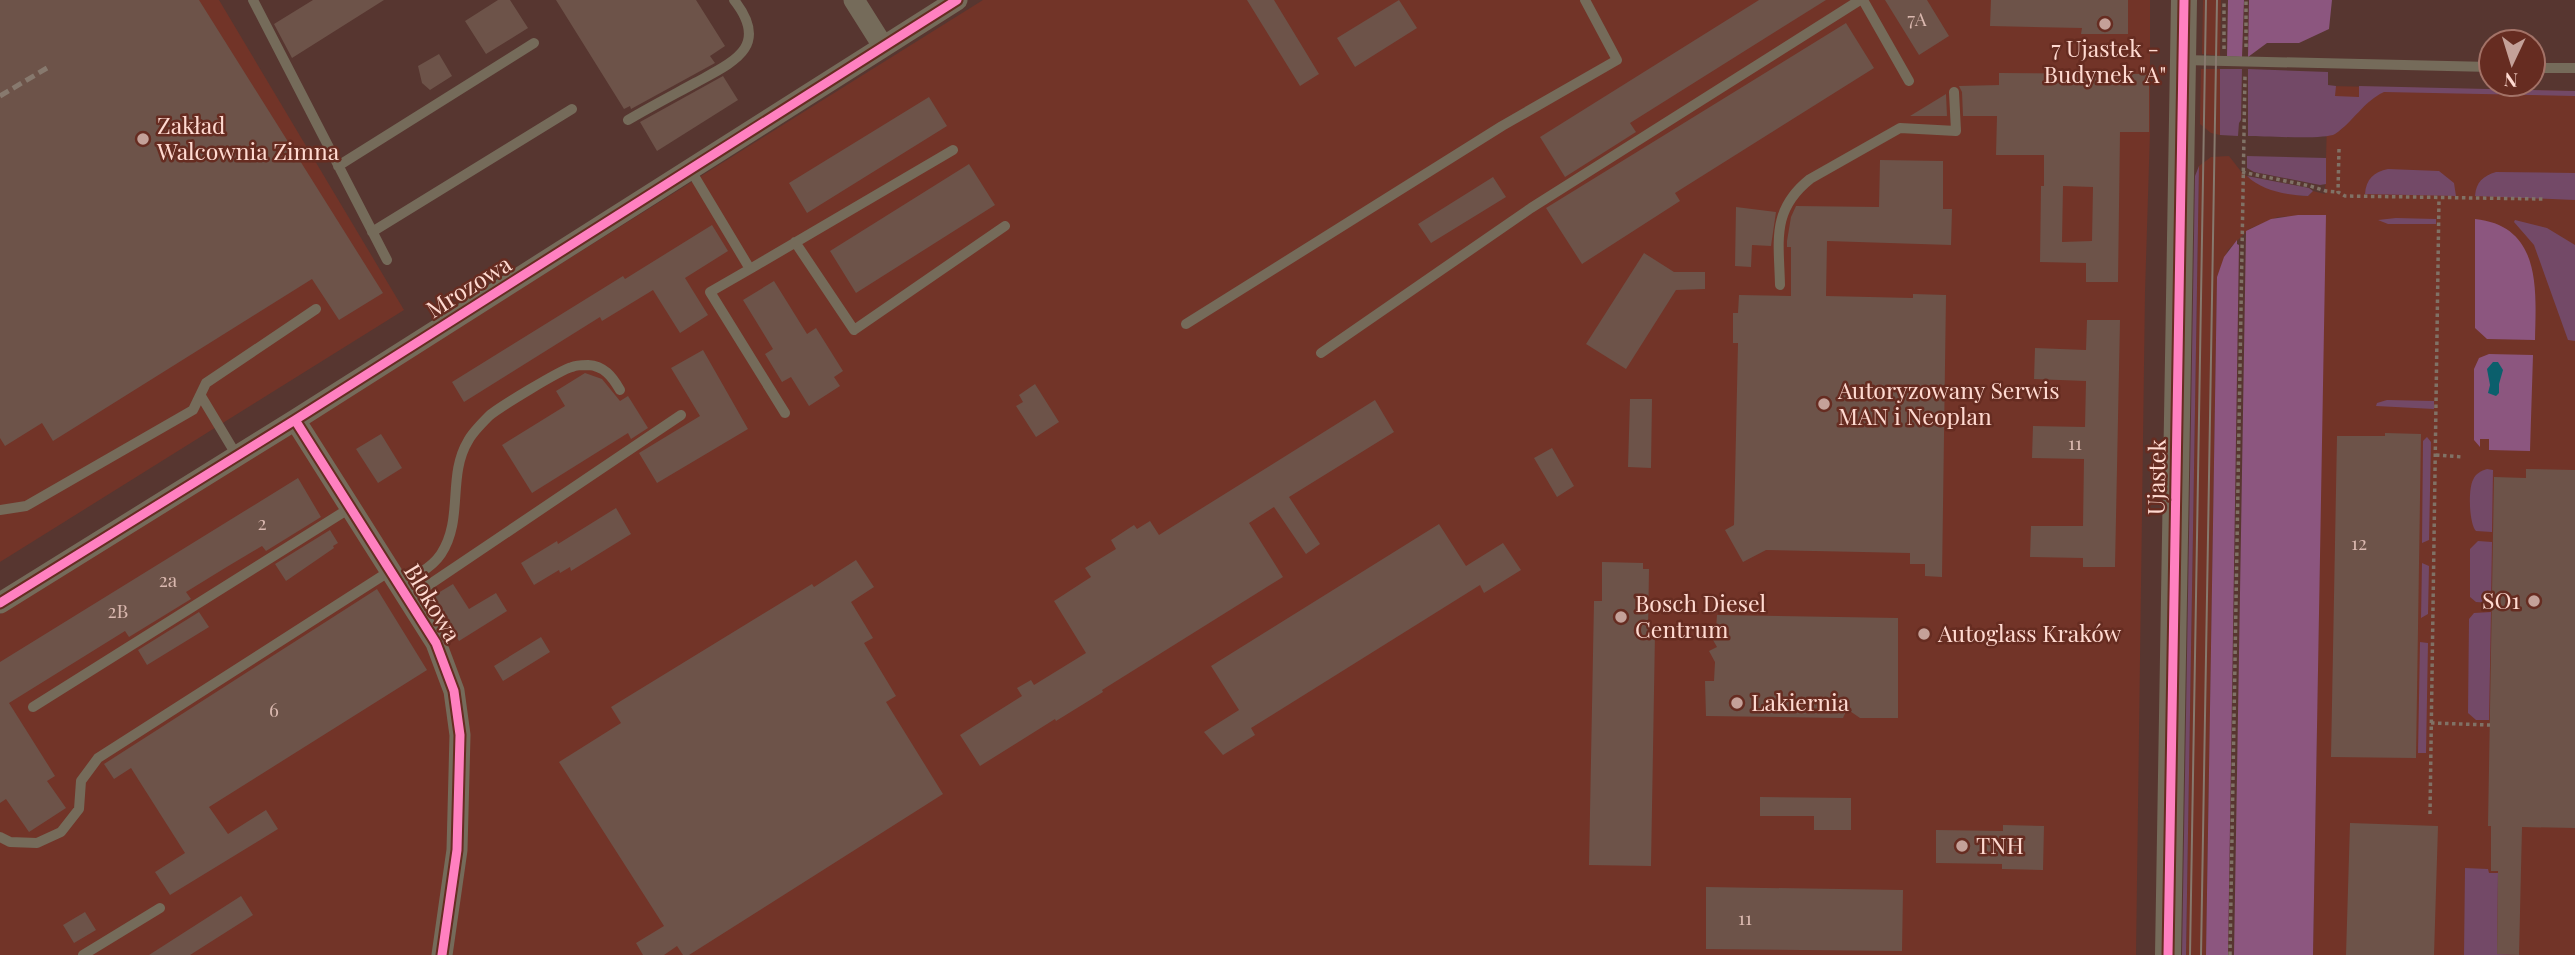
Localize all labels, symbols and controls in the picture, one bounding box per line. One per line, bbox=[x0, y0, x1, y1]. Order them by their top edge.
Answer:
house number: 7A bbox=[1907, 5, 1928, 31]
marker: 7 Ujastek - Budynek "A" bbox=[2097, 16, 2113, 32]
north arrow bbox=[2477, 28, 2547, 98]
place label: 7 Ujastek - Budynek "A" bbox=[2044, 32, 2166, 89]
text: N bbox=[2503, 67, 2518, 94]
place label: Zakład Walcownia Zimna bbox=[156, 109, 340, 166]
marker: Zakład Walcownia Zimna bbox=[135, 131, 151, 147]
street label: Mrozowa bbox=[420, 247, 517, 324]
place label: Autoryzowany Serwis MAN i Neoplan bbox=[1837, 374, 2059, 431]
marker: Autoryzowany Serwis MAN i Neoplan bbox=[1816, 396, 1832, 412]
house number: 11 bbox=[2068, 429, 2082, 455]
street label: Ujastek bbox=[2139, 438, 2172, 515]
house number: 2 bbox=[257, 509, 267, 535]
house number: 12 bbox=[2351, 529, 2367, 555]
street label: Blokowa bbox=[398, 557, 469, 648]
house number: 2a bbox=[159, 566, 178, 592]
place label: SO1 bbox=[2482, 584, 2520, 615]
place label: Bosch Diesel Centrum bbox=[1635, 587, 1767, 644]
marker: SO1 bbox=[2526, 593, 2542, 609]
house number: 2B bbox=[108, 597, 128, 623]
marker: Bosch Diesel Centrum bbox=[1613, 609, 1629, 625]
place label: Autoglass Kraków bbox=[1937, 617, 2122, 648]
marker: Autoglass Kraków bbox=[1916, 626, 1932, 642]
place label: Lakiernia bbox=[1751, 686, 1850, 717]
marker: Lakiernia bbox=[1729, 695, 1745, 711]
house number: 6 bbox=[269, 696, 279, 722]
place label: TNH bbox=[1976, 829, 2024, 860]
marker: TNH bbox=[1954, 838, 1970, 854]
house number: 11 bbox=[1738, 904, 1752, 930]

